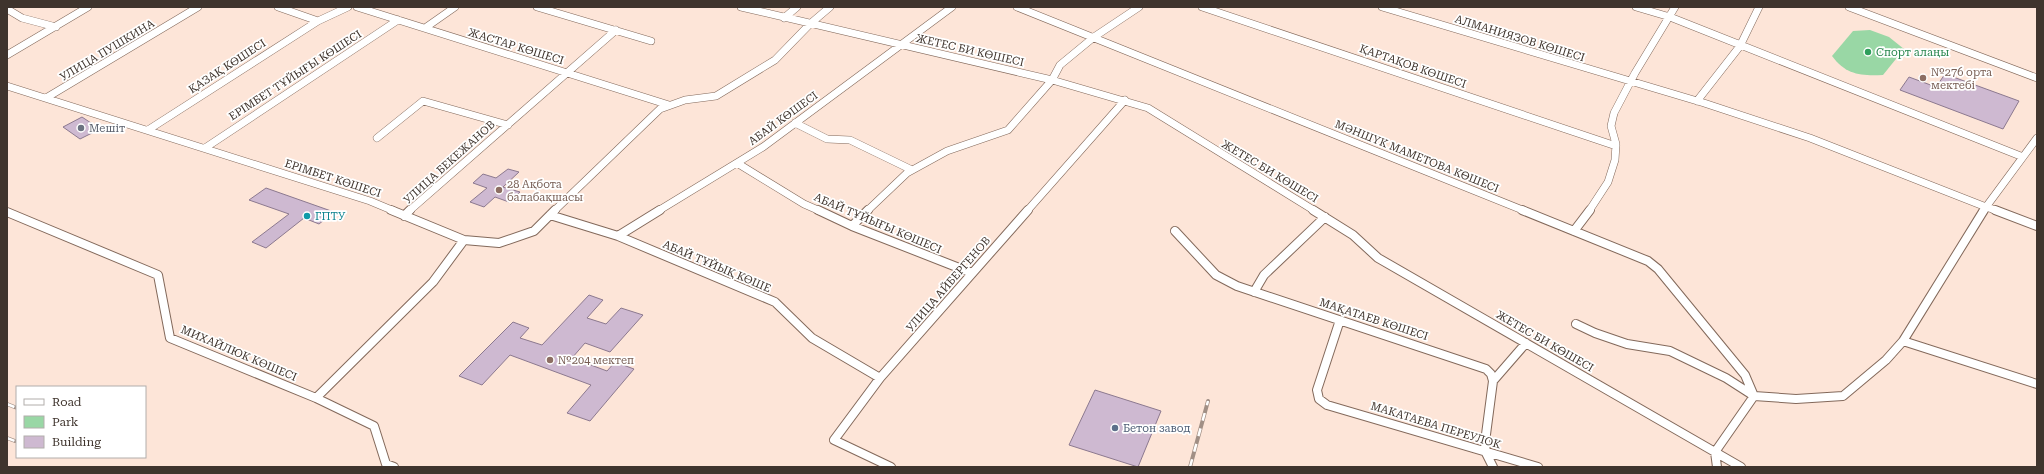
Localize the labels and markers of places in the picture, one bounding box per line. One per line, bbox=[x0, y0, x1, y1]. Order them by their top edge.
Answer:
place label: Спорт алаңы bbox=[1876, 46, 1949, 59]
marker: Спорт алаңы bbox=[1863, 47, 1873, 57]
place label: №276 орта мектебі bbox=[1931, 66, 1992, 92]
marker: №276 орта мектебі bbox=[1918, 73, 1928, 83]
place label: Мешіт bbox=[89, 122, 125, 135]
marker: Мешіт bbox=[76, 123, 86, 133]
place label: 28 Ақбота балабақшасы bbox=[507, 178, 583, 204]
marker: 28 Ақбота балабақшасы bbox=[494, 185, 504, 195]
place label: ГПТУ bbox=[315, 210, 346, 223]
marker: ГПТУ bbox=[302, 211, 312, 221]
place label: №204 мектеп bbox=[558, 354, 634, 367]
marker: №204 мектеп bbox=[545, 355, 555, 365]
place label: Бетон завод bbox=[1123, 422, 1191, 435]
marker: Бетон завод bbox=[1110, 423, 1120, 433]

